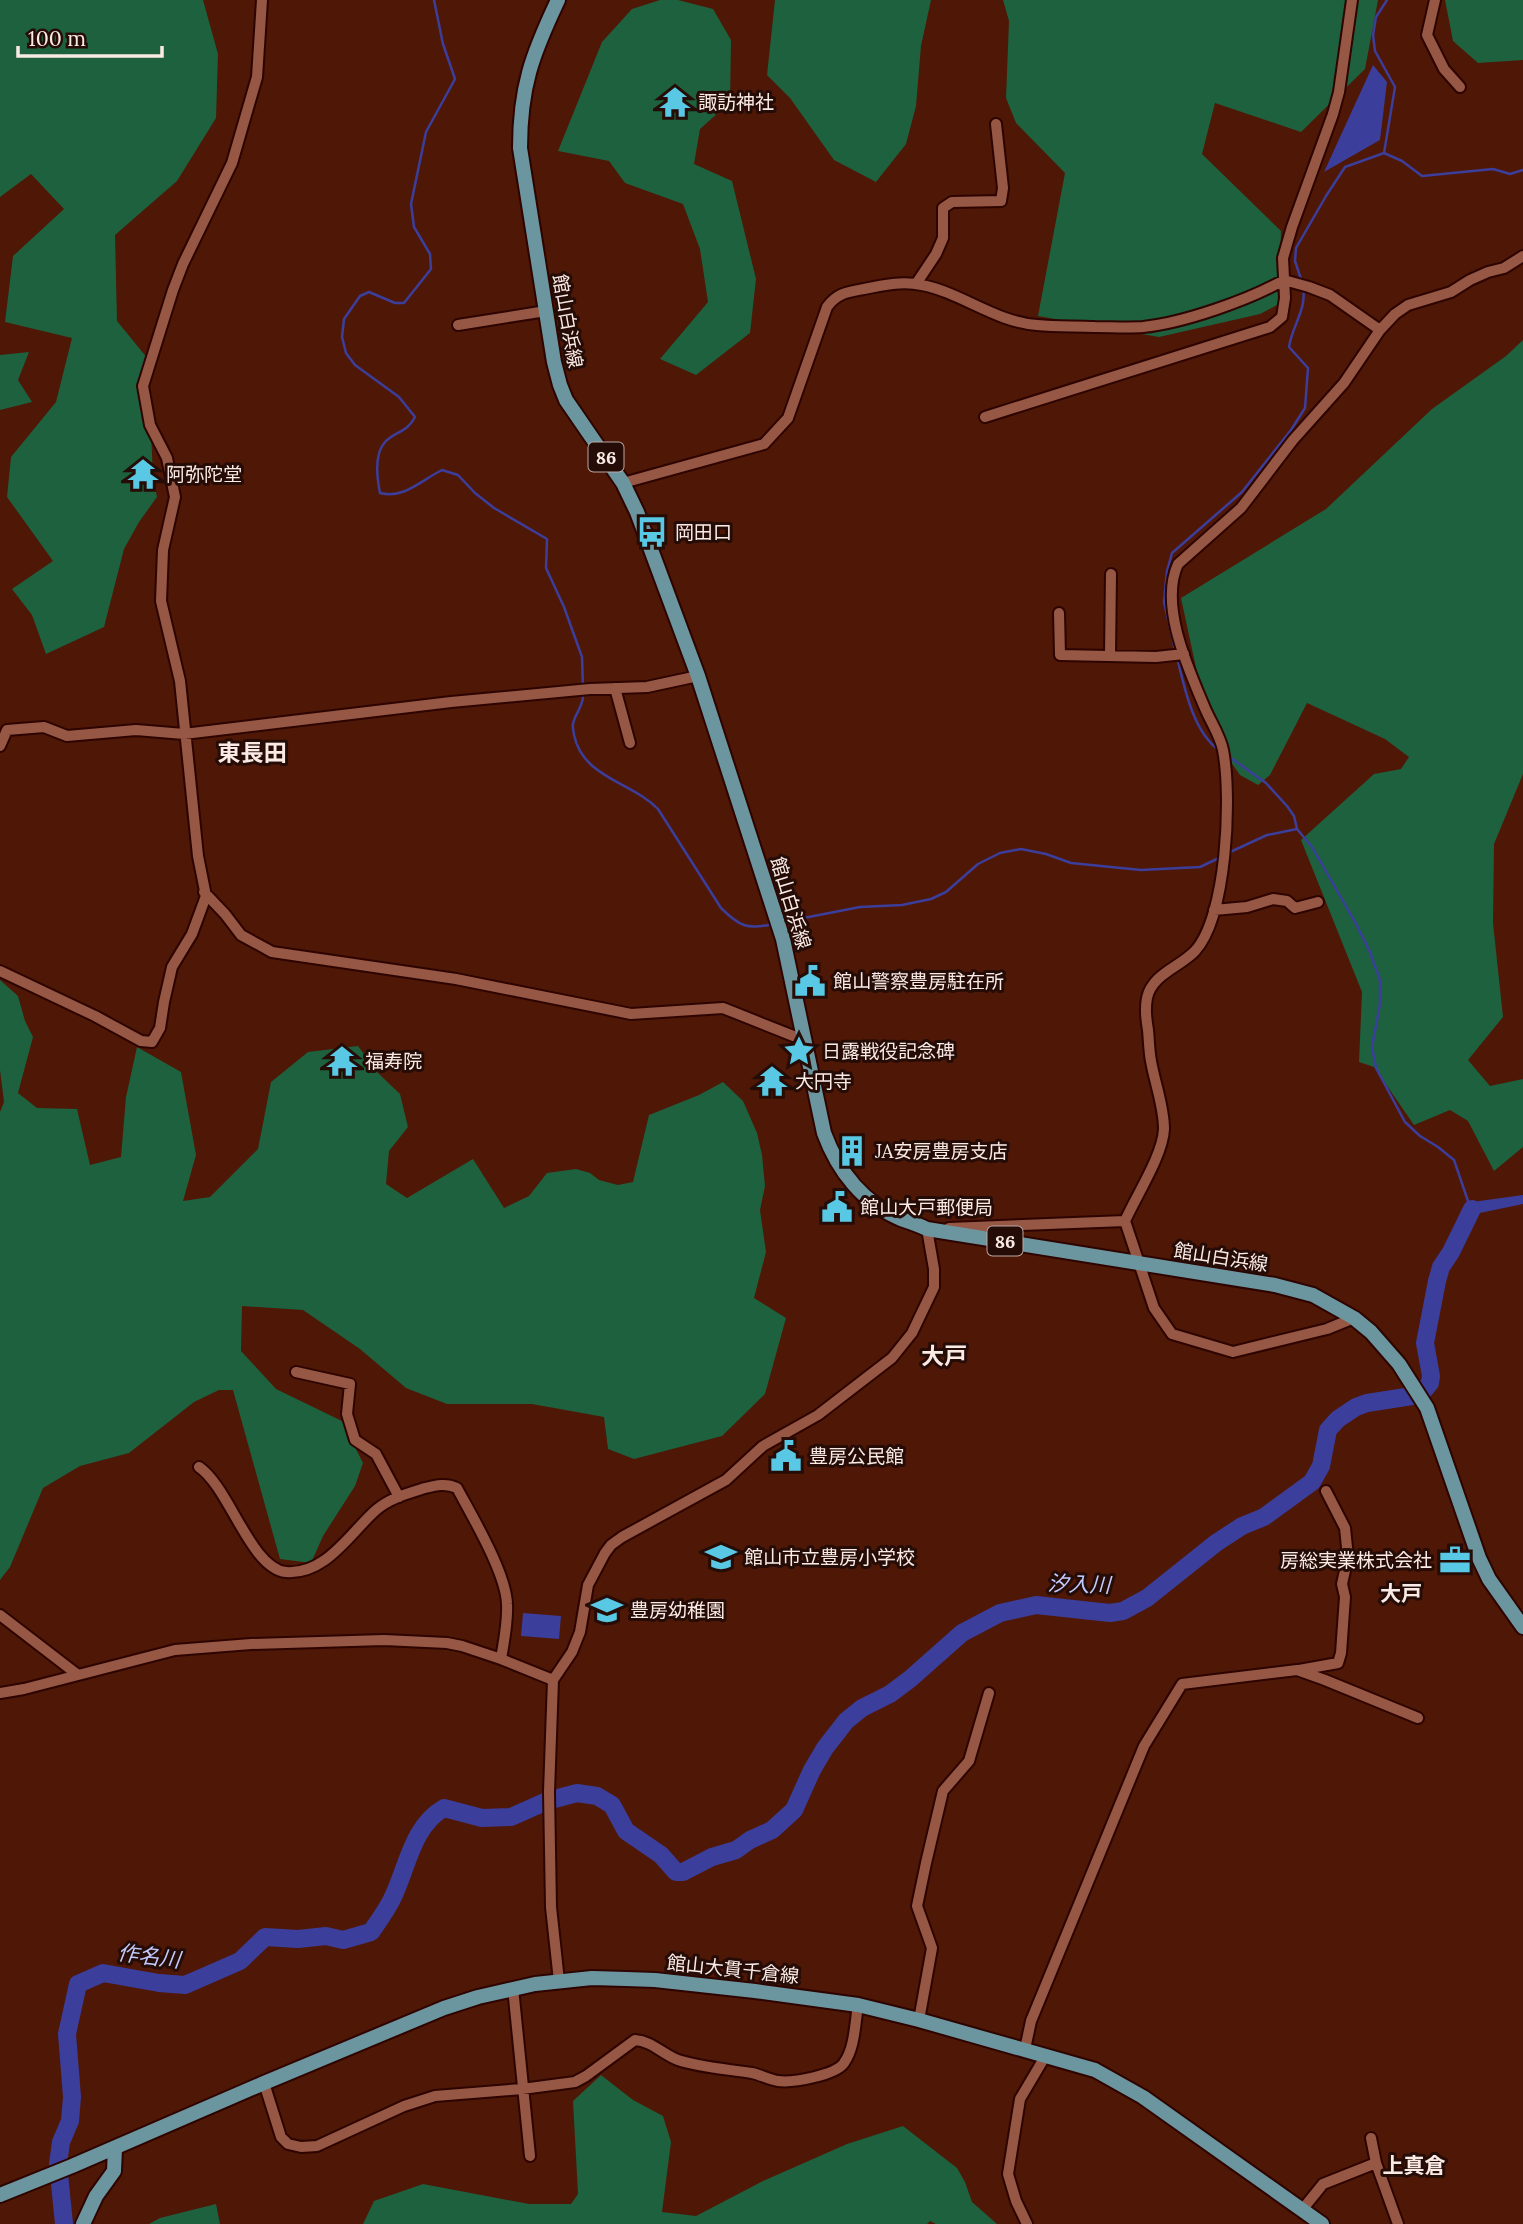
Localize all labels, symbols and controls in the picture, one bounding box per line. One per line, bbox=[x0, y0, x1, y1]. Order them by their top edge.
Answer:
scale bar bbox=[18, 14, 161, 58]
text: 100 m bbox=[28, 25, 86, 52]
temple icon: 諏訪神社 bbox=[658, 85, 692, 119]
place label: 諏訪神社 bbox=[698, 90, 774, 114]
street label: 館山白浜線 bbox=[548, 272, 588, 370]
road number: 86 bbox=[588, 443, 624, 472]
temple icon: 阿弥陀堂 bbox=[126, 457, 160, 491]
place label: 阿弥陀堂 bbox=[166, 462, 242, 486]
bus stop icon: 岡田口 bbox=[635, 515, 669, 549]
place label: 岡田口 bbox=[675, 520, 732, 544]
district label: 東長田 bbox=[218, 738, 287, 767]
street label: 館山白浜線 bbox=[766, 854, 816, 952]
public building icon: 館山警察豊房駐在所 bbox=[793, 964, 827, 998]
place label: 館山警察豊房駐在所 bbox=[833, 969, 1004, 993]
place icon: 日露戦役記念碑 bbox=[782, 1034, 816, 1068]
place label: 日露戦役記念碑 bbox=[822, 1039, 955, 1063]
temple icon: 福寿院 bbox=[325, 1044, 359, 1078]
place label: 福寿院 bbox=[365, 1049, 422, 1073]
temple icon: 大円寺 bbox=[755, 1064, 789, 1098]
place label: 大円寺 bbox=[795, 1069, 852, 1093]
building icon: JA安房豊房支店 bbox=[835, 1134, 869, 1168]
place label: JA安房豊房支店 bbox=[874, 1139, 1007, 1163]
public building icon: 館山大戸郵便局 bbox=[820, 1190, 854, 1224]
place label: 館山大戸郵便局 bbox=[860, 1195, 993, 1219]
road number: 86 bbox=[988, 1226, 1023, 1256]
street label: 館山白浜線 bbox=[1172, 1238, 1270, 1276]
district label: 大戸 bbox=[921, 1341, 967, 1370]
public building icon: 豊房公民館 bbox=[769, 1439, 803, 1473]
place label: 豊房公民館 bbox=[809, 1444, 904, 1468]
school or university icon: 館山市立豊房小学校 bbox=[704, 1540, 738, 1574]
office icon: 房総実業株式会社 bbox=[1438, 1543, 1472, 1577]
place label: 館山市立豊房小学校 bbox=[744, 1545, 915, 1569]
place label: 房総実業株式会社 bbox=[1280, 1548, 1432, 1572]
water label: 汐入川 bbox=[1047, 1569, 1113, 1599]
district label: 大戸 bbox=[1380, 1580, 1422, 1607]
school or university icon: 豊房幼稚園 bbox=[590, 1593, 624, 1627]
place label: 豊房幼稚園 bbox=[630, 1598, 725, 1622]
water label: 作名川 bbox=[116, 1939, 184, 1973]
street label: 館山大貫千倉線 bbox=[666, 1950, 800, 1988]
district label: 上真倉 bbox=[1383, 2152, 1446, 2179]

